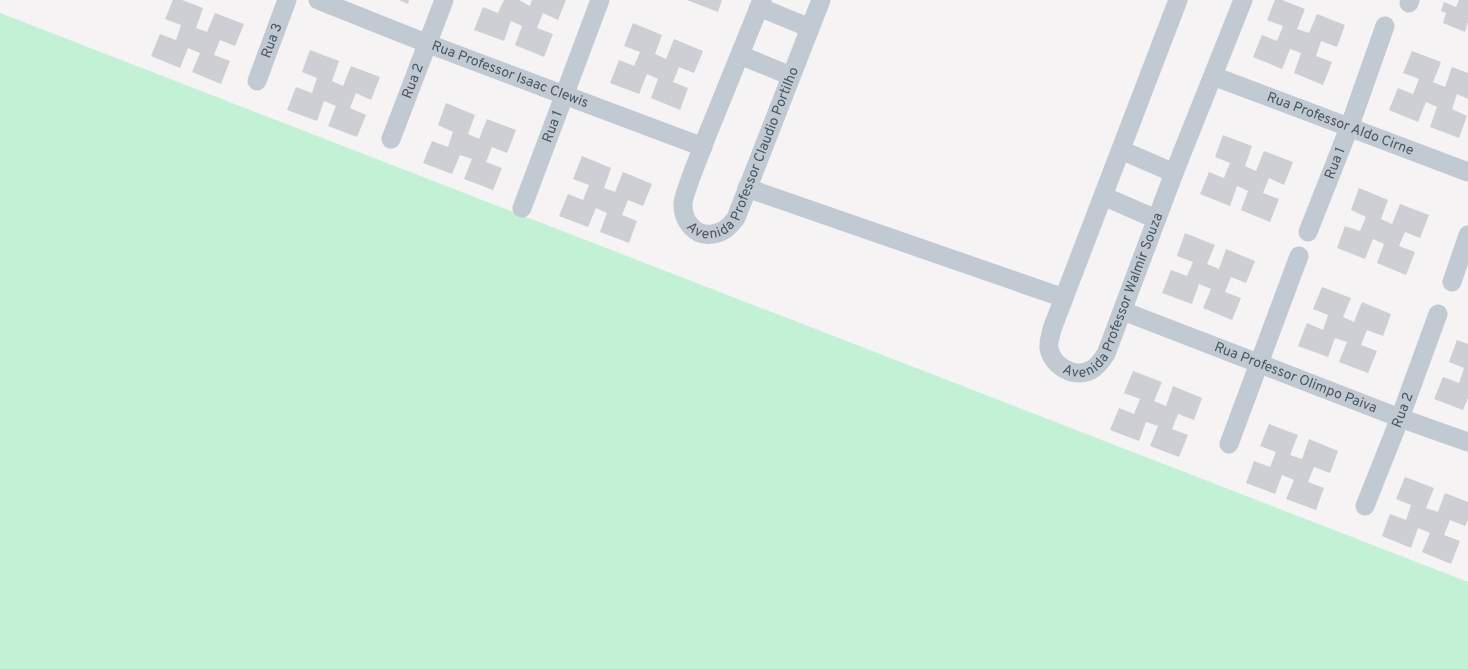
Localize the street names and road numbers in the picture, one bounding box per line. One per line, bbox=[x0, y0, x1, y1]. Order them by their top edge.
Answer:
street label: Rua 3 bbox=[258, 21, 286, 61]
street label: Rua Professor Isaac Clewis bbox=[429, 37, 591, 112]
street label: Rua 2 bbox=[399, 61, 428, 101]
street label: Avenida Professor Claudio Portilho bbox=[683, 64, 803, 243]
street label: Rua Professor Aldo Cirne bbox=[1264, 88, 1416, 159]
street label: Rua 1 bbox=[539, 108, 566, 145]
street label: Rua 1 bbox=[1321, 145, 1349, 182]
street label: Avenida Professor Walmir Souza bbox=[1060, 210, 1167, 382]
street label: Rua Professor Olimpo Paiva bbox=[1212, 339, 1379, 417]
street label: Rua 2 bbox=[1388, 390, 1417, 430]

